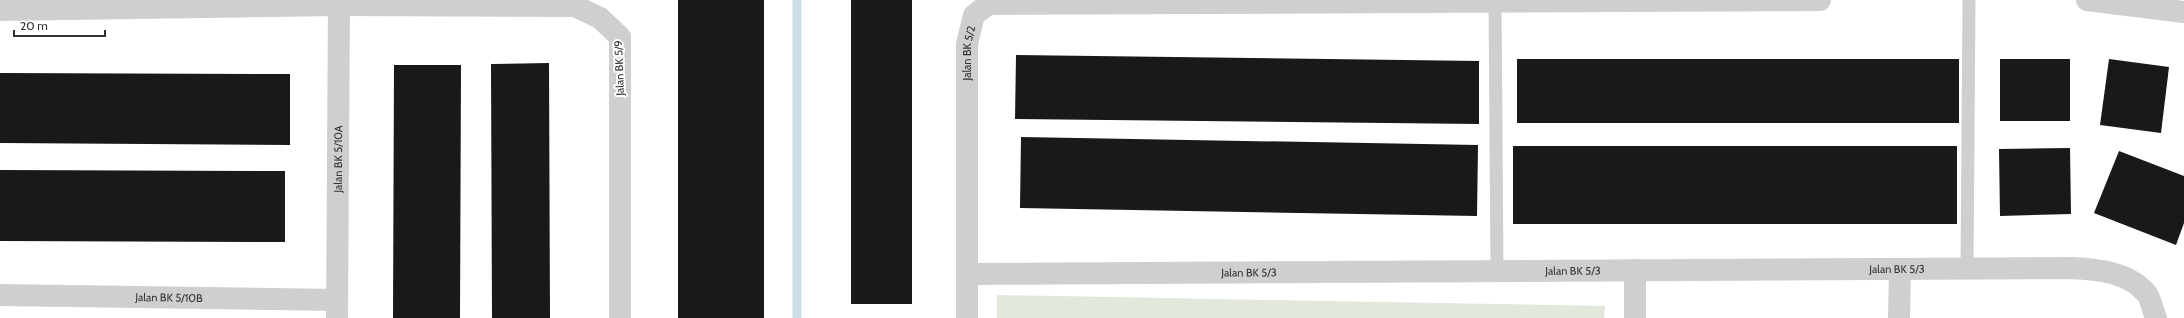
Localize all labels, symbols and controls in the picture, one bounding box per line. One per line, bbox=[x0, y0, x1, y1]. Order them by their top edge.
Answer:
scale bar bbox=[14, 12, 105, 38]
text: 20 m bbox=[20, 18, 48, 33]
street label: Jalan BK 5/2 bbox=[960, 24, 978, 82]
street label: Jalan BK 5/9 bbox=[611, 40, 627, 97]
street label: Jalan BK 5/10A bbox=[331, 125, 345, 194]
street label: Jalan BK 5/3 bbox=[1868, 262, 1925, 276]
street label: Jalan BK 5/3 bbox=[1544, 264, 1601, 278]
street label: Jalan BK 5/3 bbox=[1220, 265, 1277, 280]
street label: Jalan BK 5/10B bbox=[134, 290, 203, 305]

